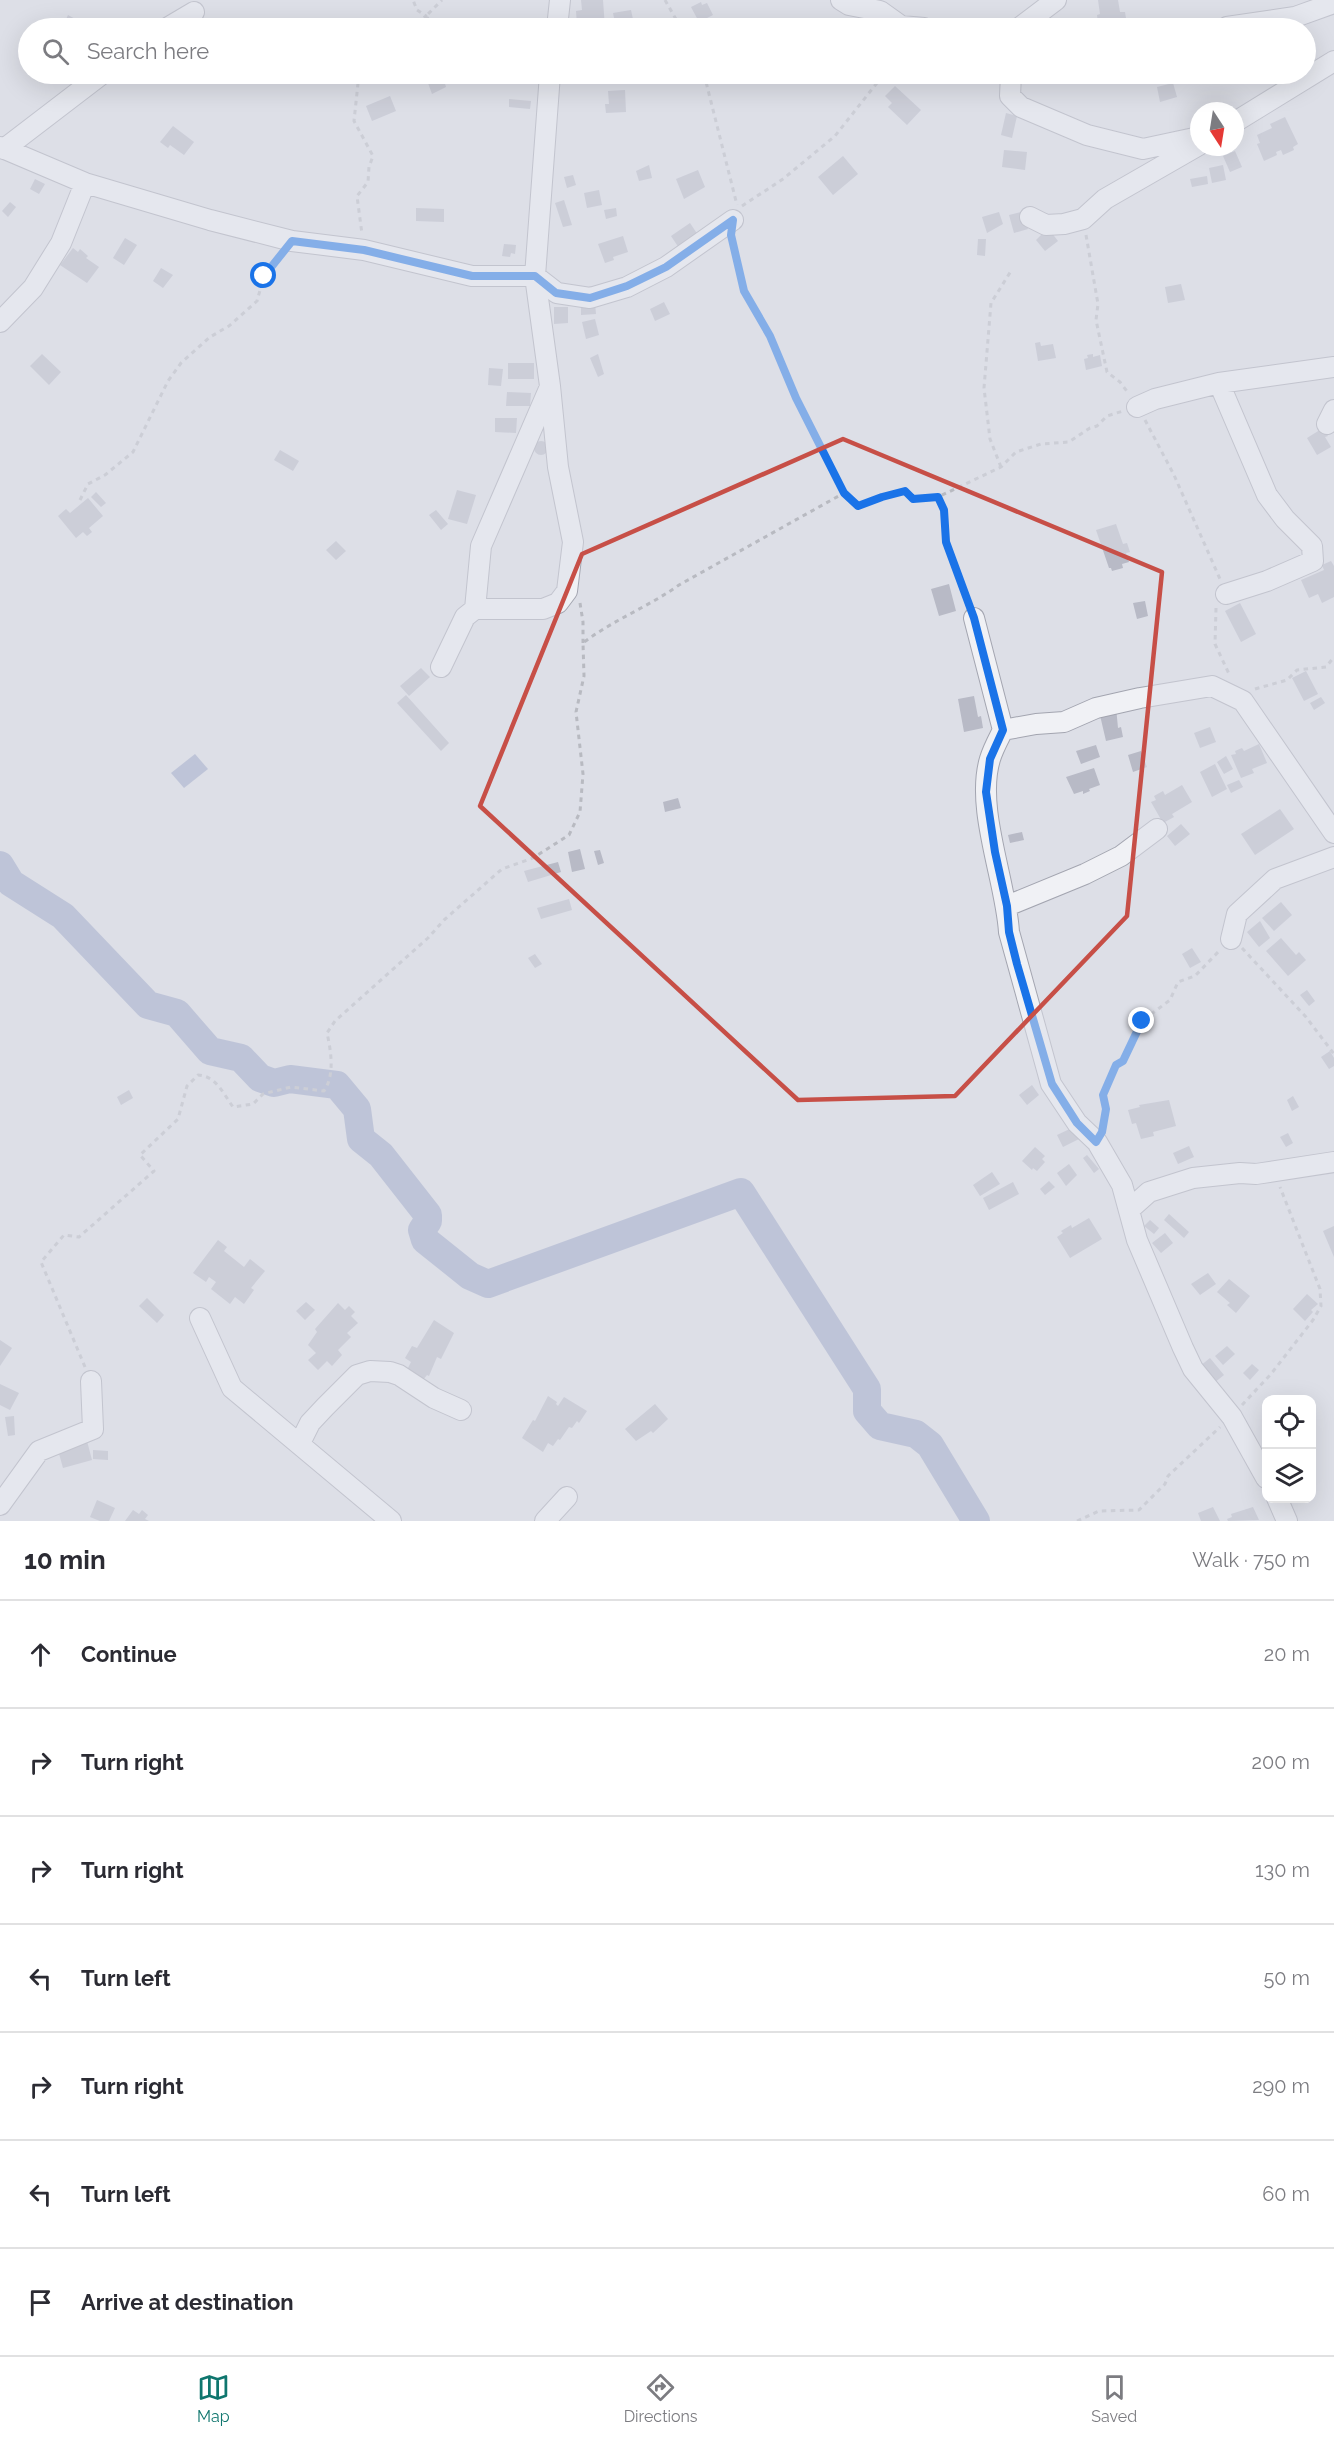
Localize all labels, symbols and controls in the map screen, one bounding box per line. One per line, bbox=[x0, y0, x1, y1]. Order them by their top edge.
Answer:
search box bbox=[18, 18, 1316, 84]
icon: search bbox=[39, 35, 72, 68]
text: Search here bbox=[87, 38, 209, 64]
north arrow bbox=[1190, 102, 1244, 156]
route start bbox=[250, 262, 276, 288]
route end bbox=[1128, 1007, 1154, 1033]
map controls bbox=[1262, 1395, 1316, 1503]
button: locate bbox=[1262, 1395, 1316, 1449]
button: layers bbox=[1262, 1449, 1316, 1503]
text: 10 min bbox=[24, 1545, 106, 1575]
text: Walk · 750 m bbox=[1192, 1548, 1310, 1572]
icon: ahead bbox=[24, 1638, 57, 1671]
text: Continue bbox=[81, 1641, 177, 1667]
text: 20 m bbox=[1264, 1642, 1310, 1666]
icon: right bbox=[24, 1746, 57, 1779]
text: Turn right bbox=[81, 1749, 184, 1775]
text: 200 m bbox=[1252, 1750, 1310, 1774]
icon: right bbox=[24, 1854, 57, 1887]
text: Turn right bbox=[81, 1857, 184, 1883]
text: 130 m bbox=[1255, 1858, 1310, 1882]
icon: left bbox=[24, 1962, 57, 1995]
text: Turn left bbox=[81, 1965, 171, 1991]
text: 50 m bbox=[1263, 1966, 1310, 1990]
icon: right bbox=[24, 2070, 57, 2103]
text: Turn right bbox=[81, 2073, 184, 2099]
text: 290 m bbox=[1252, 2074, 1310, 2098]
icon: left bbox=[24, 2178, 57, 2211]
text: Turn left bbox=[81, 2181, 171, 2207]
text: 60 m bbox=[1262, 2182, 1310, 2206]
icon: arrive bbox=[24, 2286, 57, 2319]
text: Arrive at destination bbox=[81, 2289, 294, 2315]
tab: Map bbox=[197, 2371, 230, 2426]
tab: Directions bbox=[624, 2371, 698, 2426]
tab: Saved bbox=[1091, 2371, 1137, 2426]

